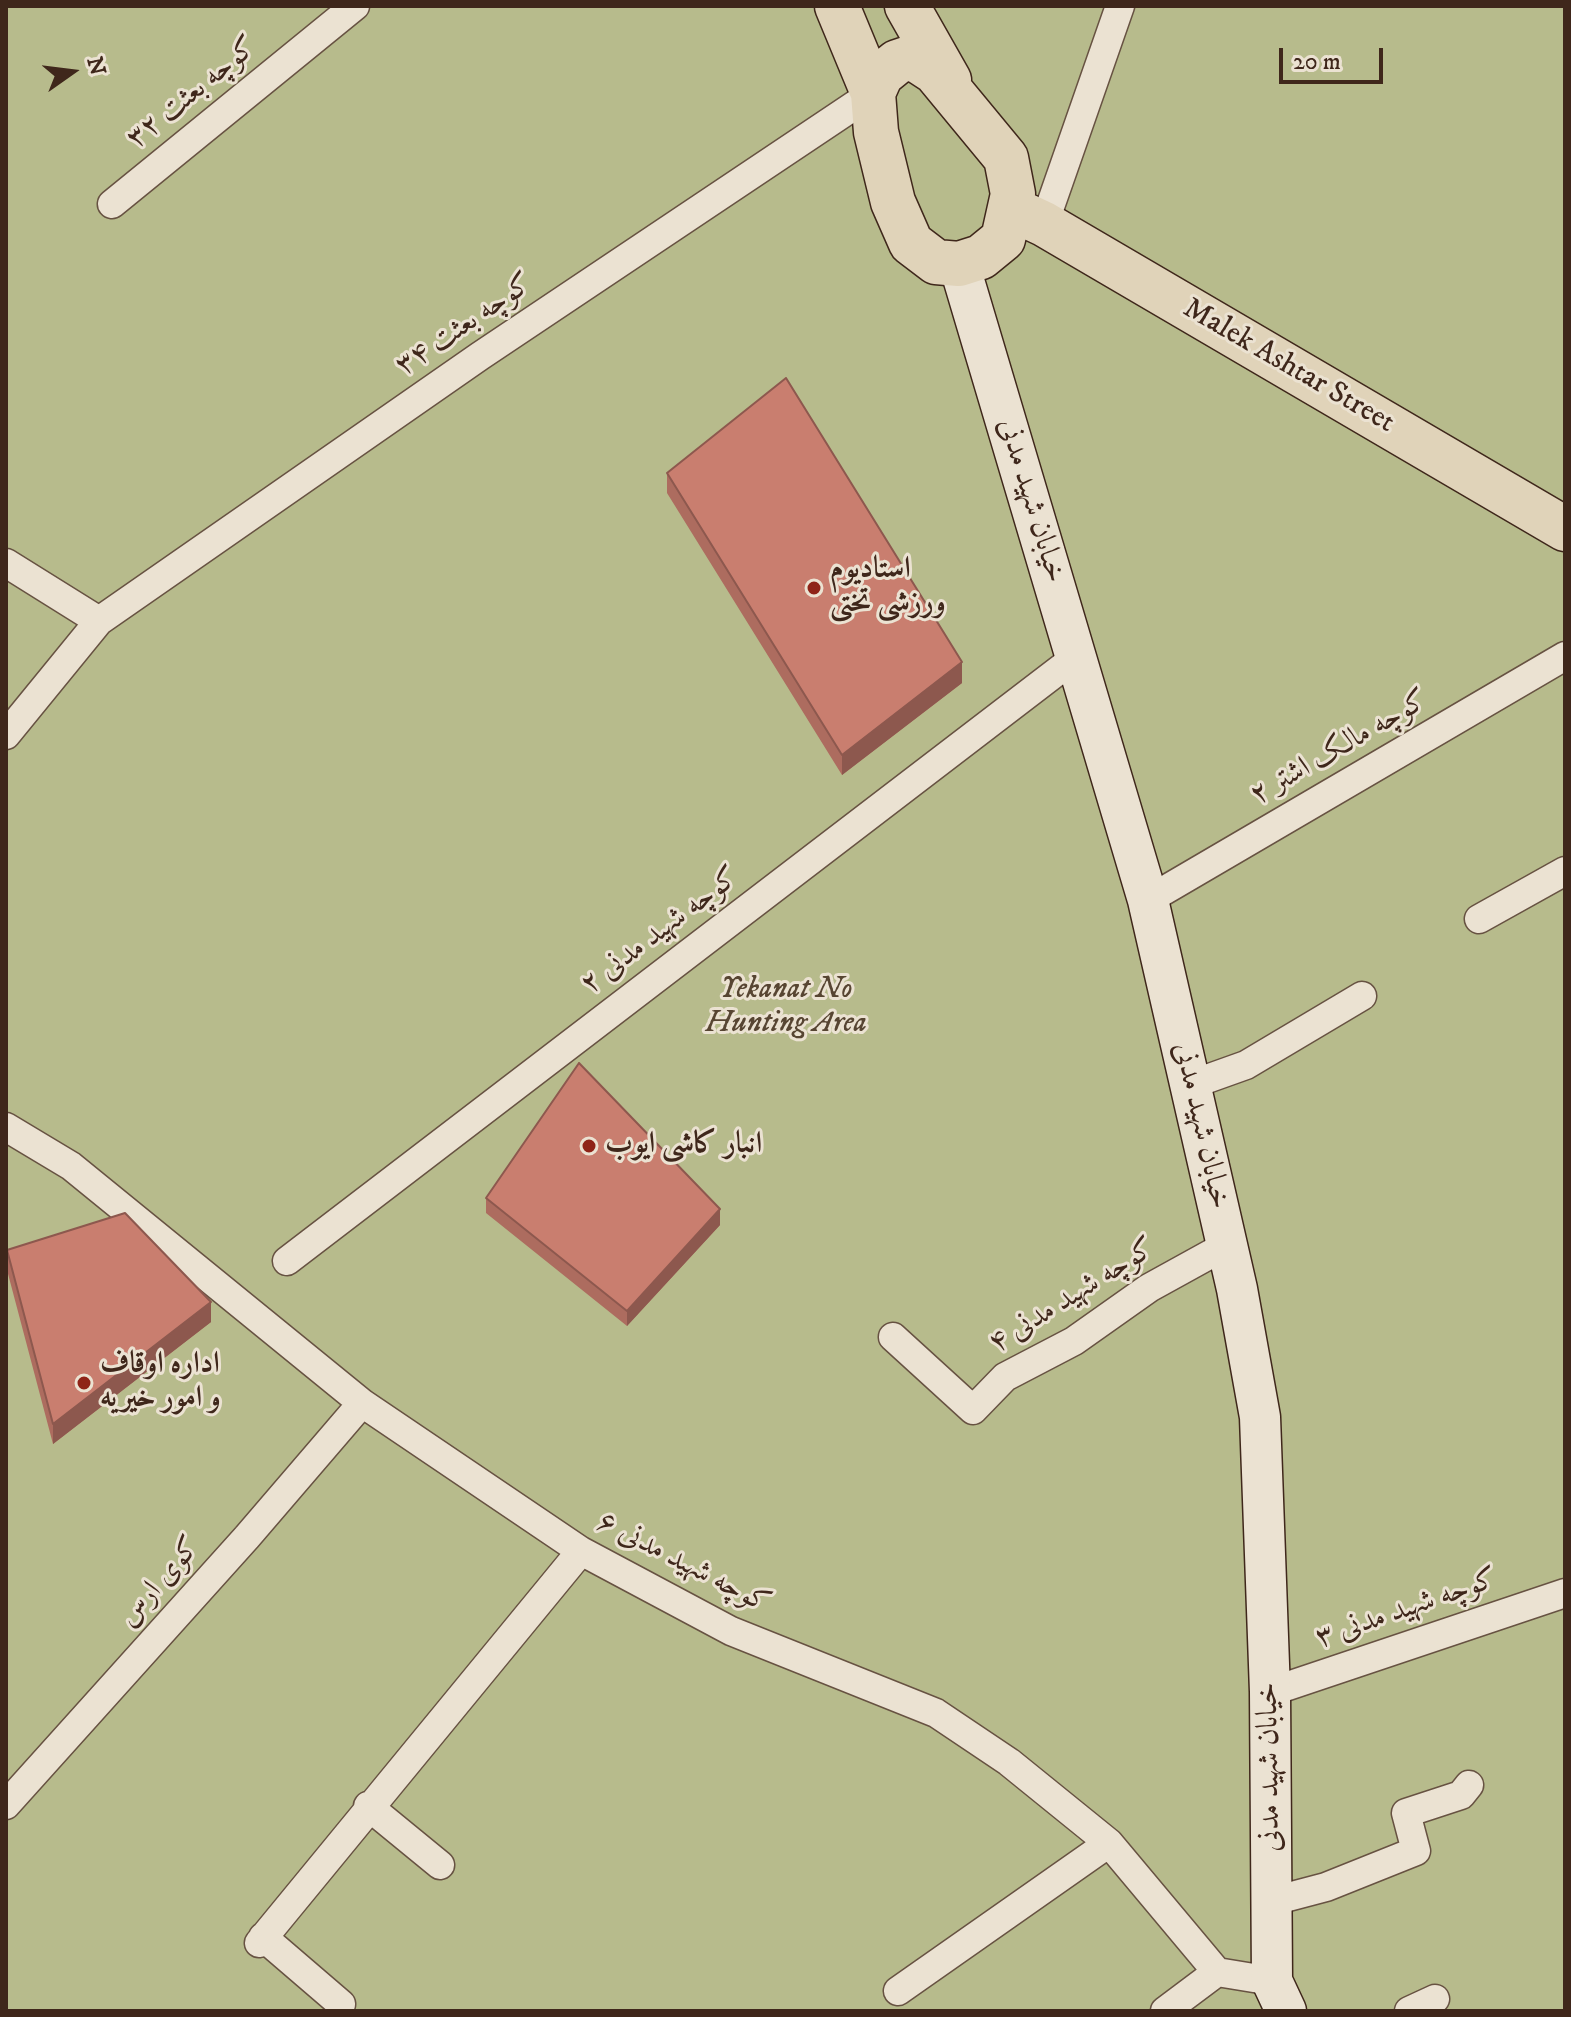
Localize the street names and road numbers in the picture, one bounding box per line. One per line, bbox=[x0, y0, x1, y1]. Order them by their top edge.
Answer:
street label: کوچه بعثت ۳۲ bbox=[120, 30, 266, 158]
street label: کوچه بعثت ۳۴ bbox=[389, 267, 541, 385]
street label: Malek Ashtar Street bbox=[1176, 292, 1400, 442]
street label: خیابان شهید مدنی bbox=[988, 415, 1072, 587]
street label: کوچه مالک اشتر ۲ bbox=[1244, 683, 1436, 815]
street label: کوچه شهید مدنی ۲ bbox=[574, 860, 748, 1004]
street label: خیابان شهید مدنی bbox=[1163, 1039, 1237, 1213]
street label: کوچه شهید مدنی ۴ bbox=[983, 1231, 1163, 1363]
street label: کوچه شهید مدنی ۶ bbox=[590, 1505, 776, 1623]
street label: کوی ارس bbox=[112, 1531, 210, 1635]
street label: کوچه شهید مدنی ۳ bbox=[1311, 1562, 1503, 1658]
street label: خیابان شهید مدنی bbox=[1252, 1682, 1290, 1852]

